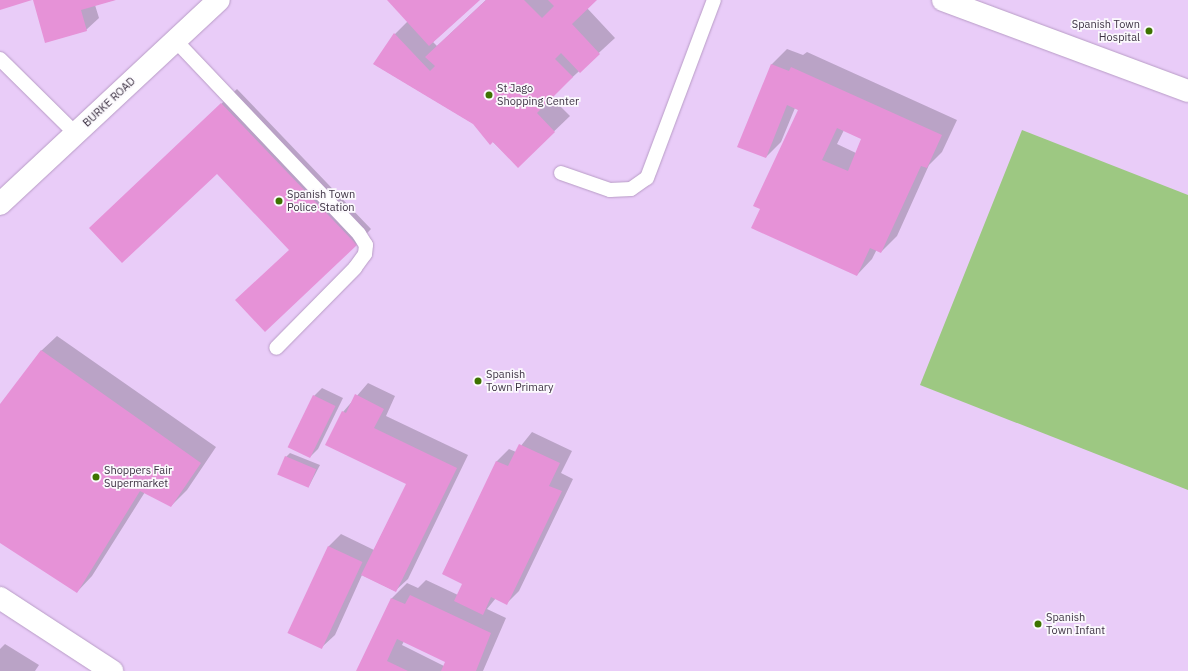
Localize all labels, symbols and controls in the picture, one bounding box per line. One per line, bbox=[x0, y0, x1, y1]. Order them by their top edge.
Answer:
place label: Spanish Town Hospital bbox=[1072, 18, 1140, 44]
marker: Spanish Town Hospital bbox=[1143, 25, 1155, 37]
street label: BURKE ROAD bbox=[80, 74, 138, 130]
place label: St Jago Shopping Center bbox=[497, 82, 579, 108]
marker: St Jago Shopping Center bbox=[484, 90, 494, 100]
place label: Spanish Town Police Station bbox=[287, 188, 355, 214]
marker: Spanish Town Police Station bbox=[274, 196, 284, 206]
place label: Spanish Town Primary bbox=[486, 368, 553, 394]
marker: Spanish Town Primary bbox=[473, 376, 483, 386]
place label: Shoppers Fair Supermarket bbox=[104, 464, 172, 490]
marker: Shoppers Fair Supermarket bbox=[91, 472, 101, 482]
place label: Spanish Town Infant bbox=[1046, 611, 1105, 637]
marker: Spanish Town Infant bbox=[1033, 619, 1043, 629]

